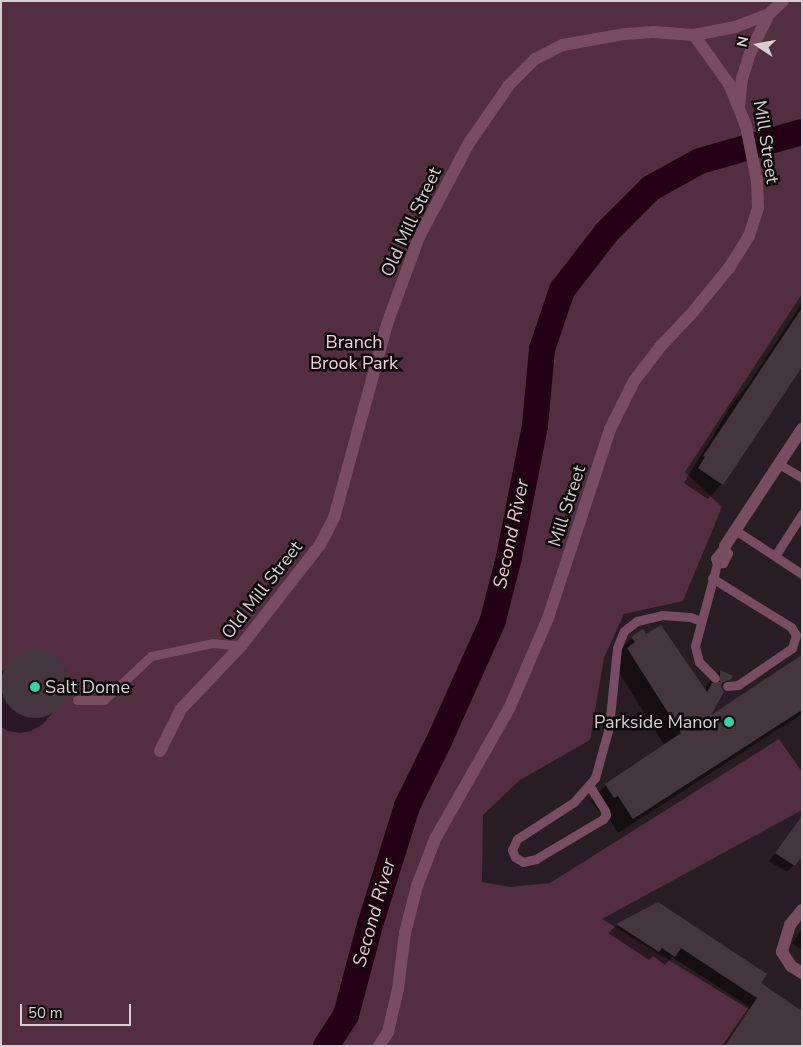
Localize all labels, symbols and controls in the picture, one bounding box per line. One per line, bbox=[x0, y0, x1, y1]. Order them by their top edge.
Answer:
north arrow bbox=[733, 20, 783, 70]
text: N bbox=[732, 35, 753, 49]
street label: Mill Street bbox=[749, 99, 783, 185]
street label: Old Mill Street bbox=[376, 164, 446, 280]
park label: Branch Brook Park bbox=[310, 332, 398, 374]
street label: Mill Street bbox=[544, 463, 590, 549]
water label: Second River bbox=[489, 477, 535, 591]
street label: Old Mill Street bbox=[217, 537, 307, 643]
place label: Salt Dome bbox=[45, 676, 130, 698]
marker: Salt Dome bbox=[29, 681, 41, 693]
place label: Parkside Manor bbox=[594, 711, 719, 733]
marker: Parkside Manor bbox=[723, 716, 735, 728]
water label: Second River bbox=[349, 856, 401, 970]
scale bar bbox=[22, 994, 134, 1026]
text: 50 m bbox=[28, 1003, 63, 1023]

